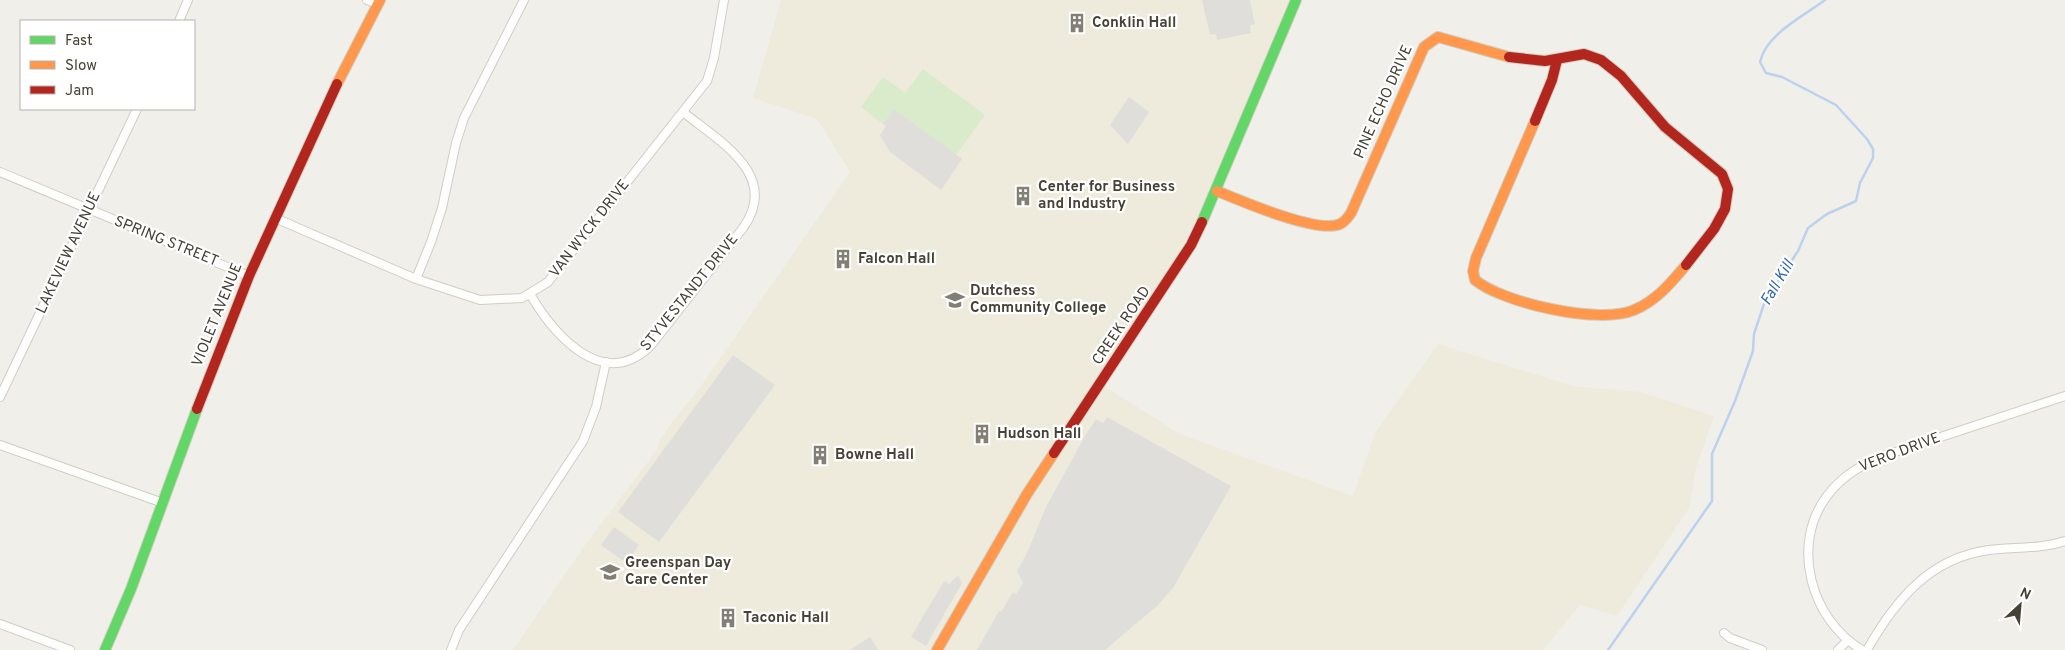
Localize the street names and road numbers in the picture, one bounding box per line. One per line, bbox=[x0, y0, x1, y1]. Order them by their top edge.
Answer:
street label: PINE ECHO DRIVE bbox=[1350, 42, 1418, 162]
street label: VAN WYCK DRIVE bbox=[546, 176, 634, 282]
street label: LAKEVIEW AVENUE bbox=[32, 189, 106, 317]
street label: SPRING STREET bbox=[111, 212, 221, 272]
street label: STYVESTANDT DRIVE bbox=[637, 231, 743, 355]
street label: VIOLET AVENUE bbox=[189, 260, 247, 370]
street label: CREEK ROAD bbox=[1089, 283, 1155, 369]
street label: VERO DRIVE bbox=[1857, 429, 1943, 477]

